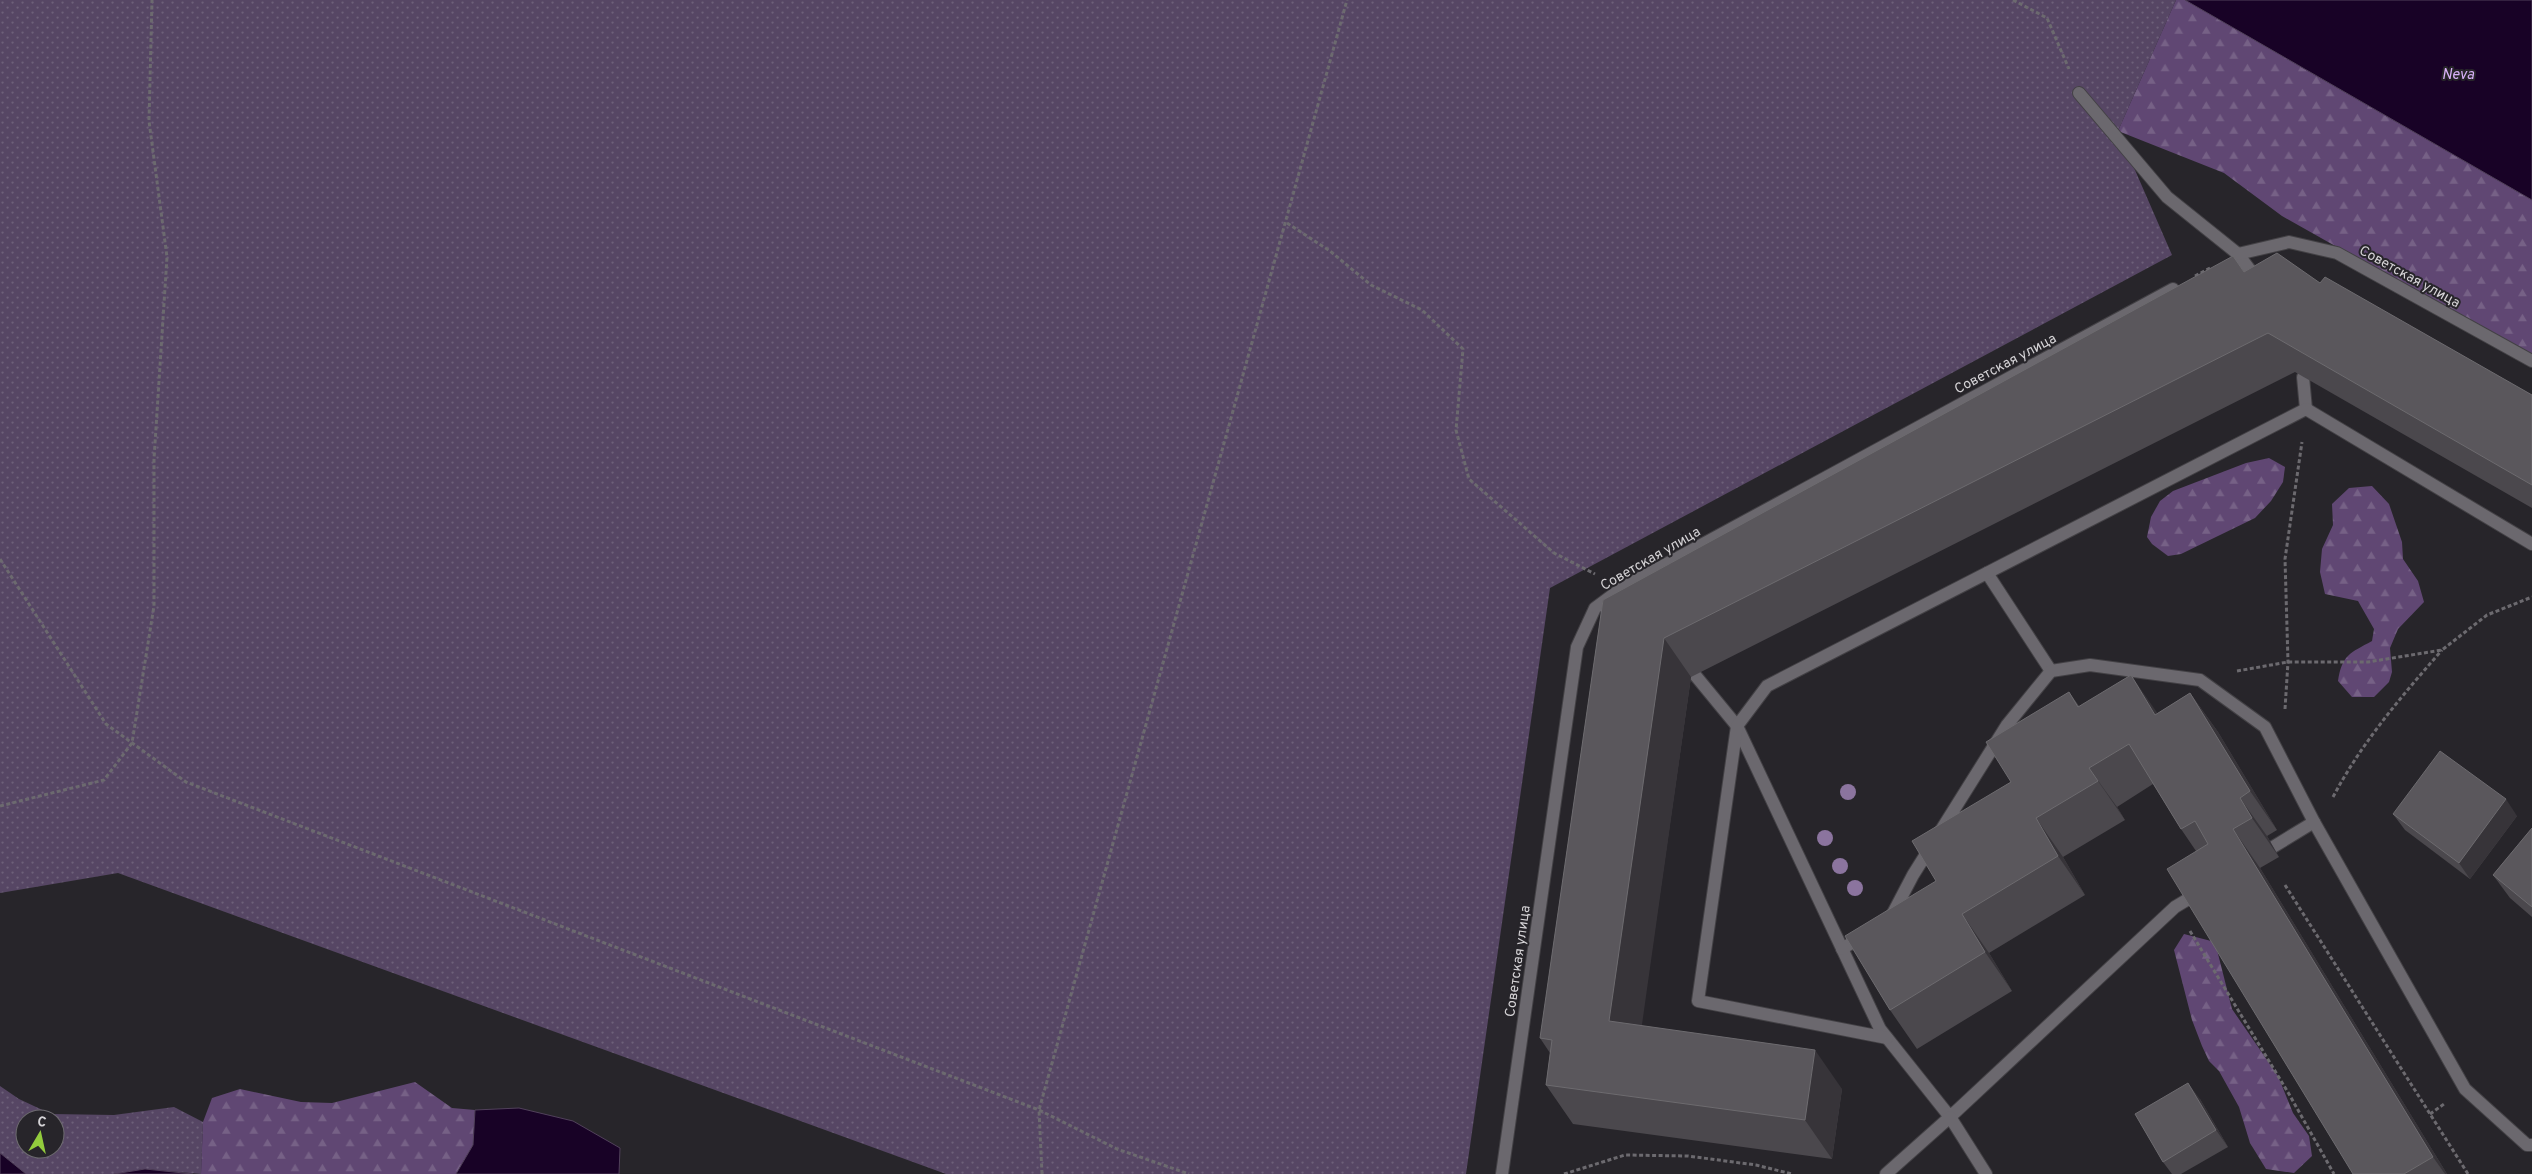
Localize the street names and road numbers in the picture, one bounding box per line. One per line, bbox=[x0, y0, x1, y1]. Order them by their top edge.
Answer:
street label: Советская улица bbox=[2356, 243, 2463, 312]
street label: Советская улица bbox=[1952, 330, 2059, 398]
street label: Советская улица bbox=[1598, 524, 1704, 595]
street label: Советская улица bbox=[1502, 904, 1535, 1018]

